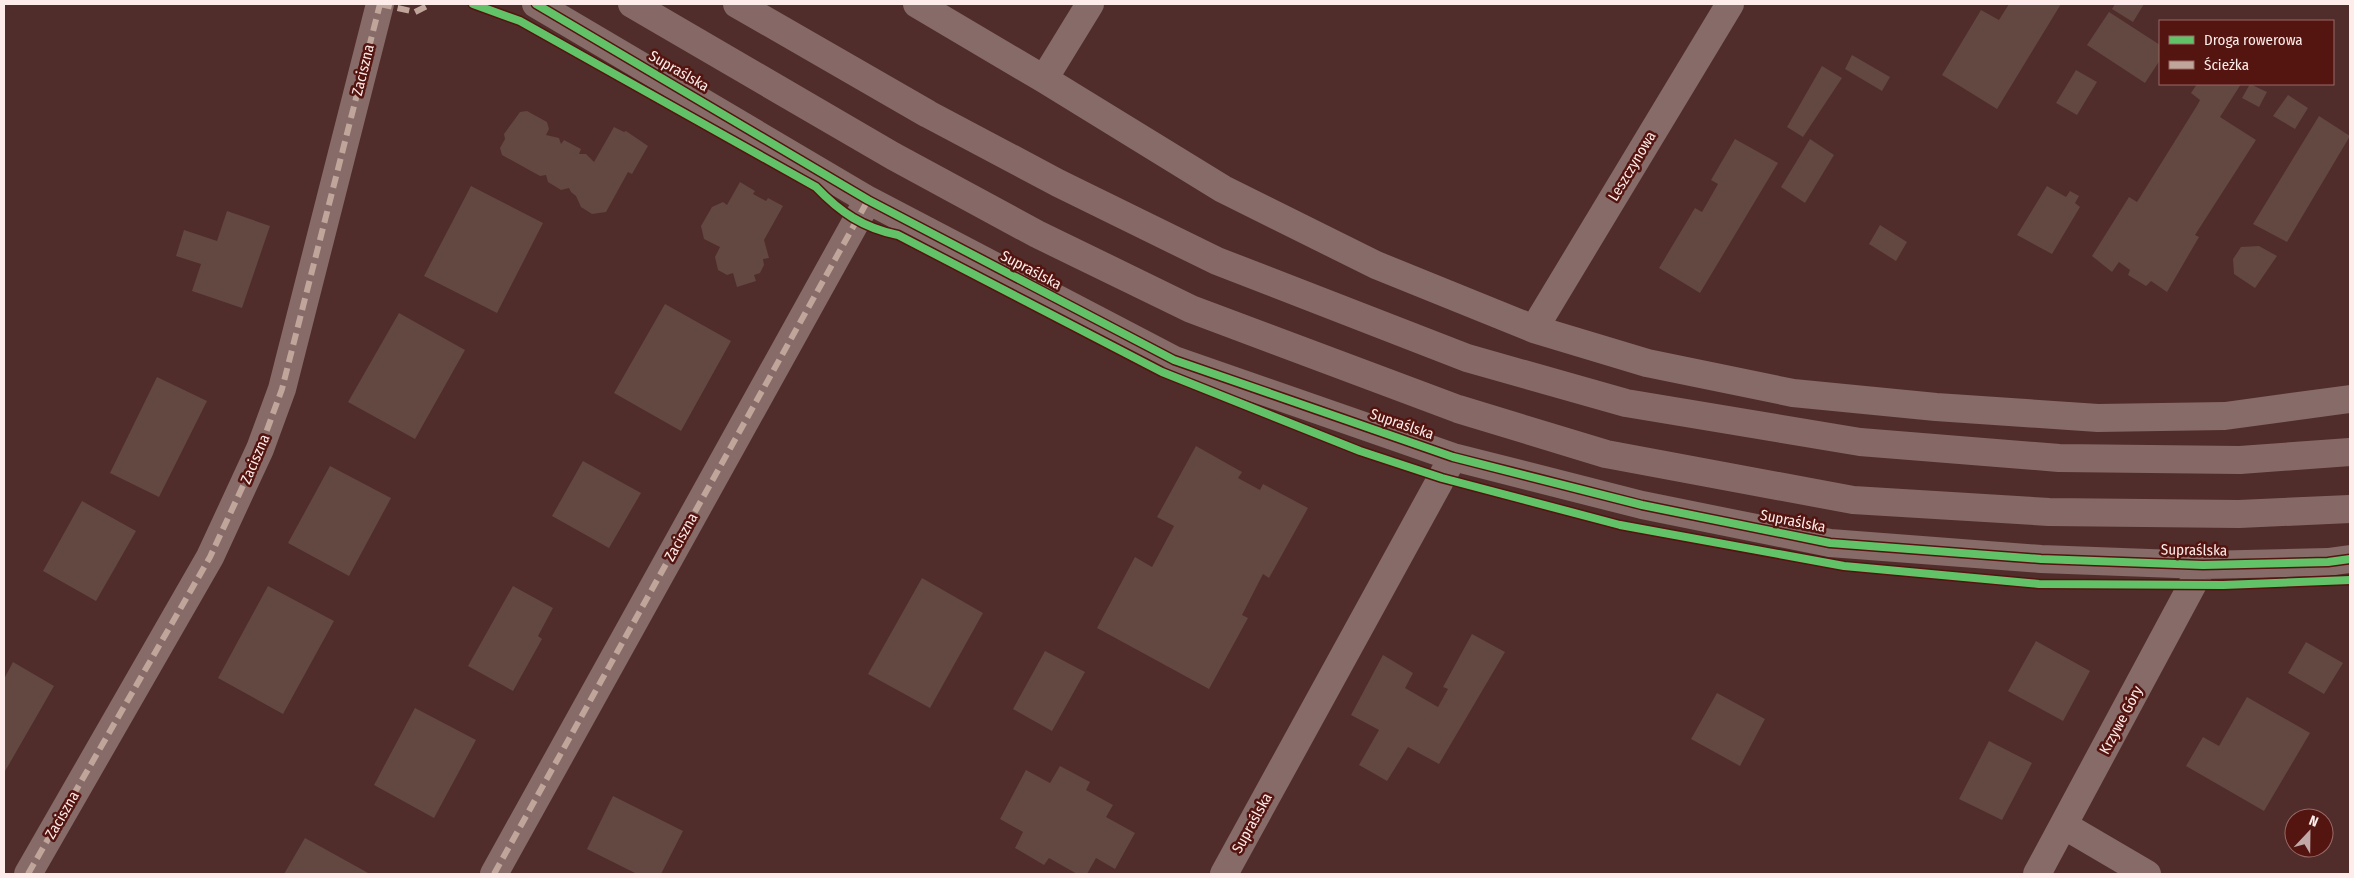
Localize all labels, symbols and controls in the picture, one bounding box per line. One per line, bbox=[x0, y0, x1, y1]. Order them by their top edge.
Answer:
legend bbox=[2159, 20, 2334, 85]
text: Droga rowerowa bbox=[2204, 31, 2303, 49]
street label: Zaciszna bbox=[348, 43, 378, 97]
street label: Supraślska bbox=[646, 47, 712, 95]
text: Ścieżka bbox=[2204, 56, 2249, 74]
street label: Leszczynowa bbox=[1604, 128, 1660, 204]
street label: Supraślska bbox=[998, 247, 1064, 293]
street label: Supraślska bbox=[1368, 405, 1436, 443]
street label: Zaciszna bbox=[237, 432, 273, 486]
street label: Supraślska bbox=[1759, 506, 1827, 536]
street label: Zaciszna bbox=[661, 510, 701, 564]
street label: Supraślska bbox=[2161, 540, 2227, 560]
street label: Krzywe Góry bbox=[2095, 682, 2147, 757]
street label: Zaciszna bbox=[41, 788, 83, 842]
street label: Supraślska bbox=[1228, 790, 1276, 856]
north arrow bbox=[2284, 808, 2334, 858]
text: N bbox=[2307, 812, 2321, 831]

